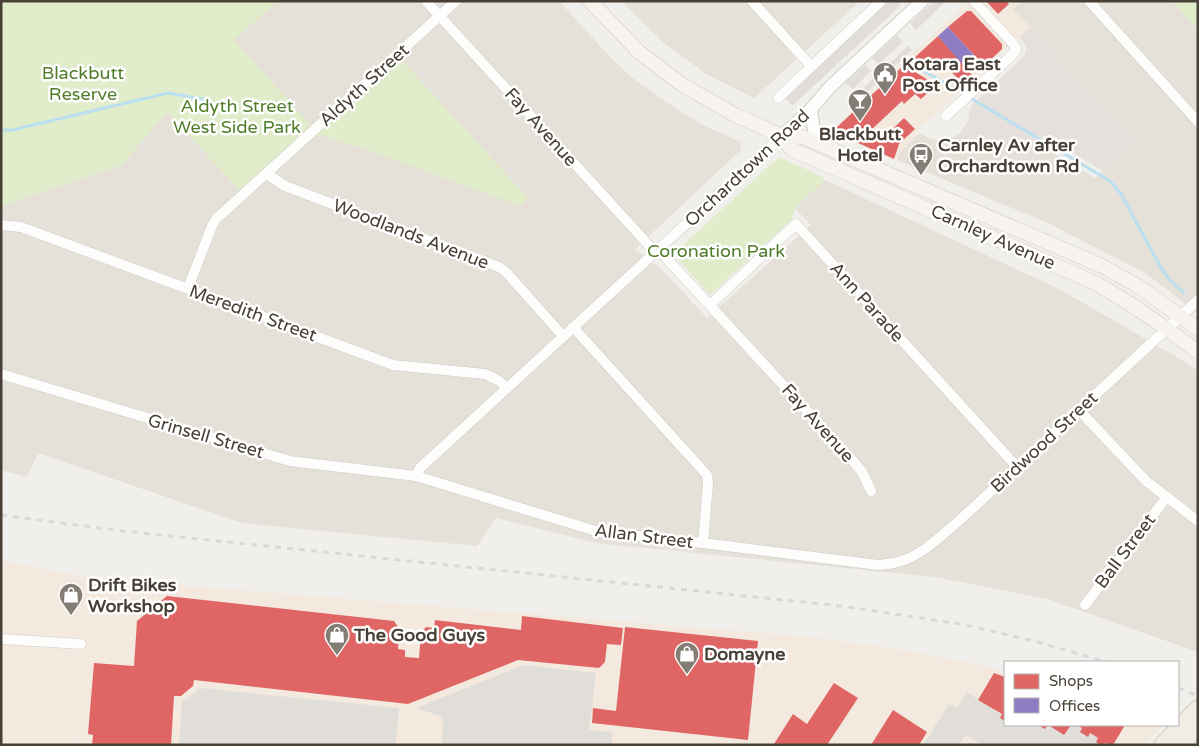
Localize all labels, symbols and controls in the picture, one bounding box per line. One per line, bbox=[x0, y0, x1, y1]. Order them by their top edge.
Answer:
street label: Aldyth Street bbox=[315, 39, 413, 131]
place label: Kotara East Post Office bbox=[902, 53, 1001, 96]
public building icon: Kotara East Post Office bbox=[872, 61, 898, 95]
park label: Blackbutt Reserve bbox=[42, 62, 124, 105]
street label: Fay Avenue bbox=[500, 83, 582, 171]
bar icon: Blackbutt Hotel bbox=[847, 88, 873, 122]
park label: Aldyth Street West Side Park bbox=[173, 95, 301, 138]
street label: Orchardtown Road bbox=[680, 105, 814, 231]
place label: Blackbutt Hotel bbox=[819, 123, 901, 166]
place label: Carnley Av after Orchardtown Rd bbox=[938, 134, 1079, 177]
bus stop icon: Carnley Av after Orchardtown Rd bbox=[908, 142, 934, 176]
street label: Woodlands Avenue bbox=[330, 194, 492, 274]
street label: Carnley Avenue bbox=[927, 200, 1059, 274]
park label: Coronation Park bbox=[647, 240, 785, 262]
street label: Ann Parade bbox=[825, 257, 909, 347]
street label: Meredith Street bbox=[186, 280, 320, 346]
street label: Fay Avenue bbox=[777, 379, 859, 467]
street label: Birdwood Street bbox=[986, 387, 1102, 497]
street label: Grinsell Street bbox=[145, 409, 267, 463]
street label: Ball Street bbox=[1090, 509, 1160, 593]
street label: Allan Street bbox=[593, 519, 695, 553]
place label: Drift Bikes Workshop bbox=[88, 574, 177, 617]
shop icon: Drift Bikes Workshop bbox=[58, 582, 84, 616]
shop icon: The Good Guys bbox=[324, 622, 350, 656]
place label: The Good Guys bbox=[353, 624, 485, 646]
shop icon: Domayne bbox=[674, 641, 700, 675]
place label: Domayne bbox=[704, 643, 785, 665]
legend bbox=[1004, 661, 1179, 726]
text: Shops bbox=[1049, 672, 1093, 690]
text: Offices bbox=[1049, 697, 1100, 715]

